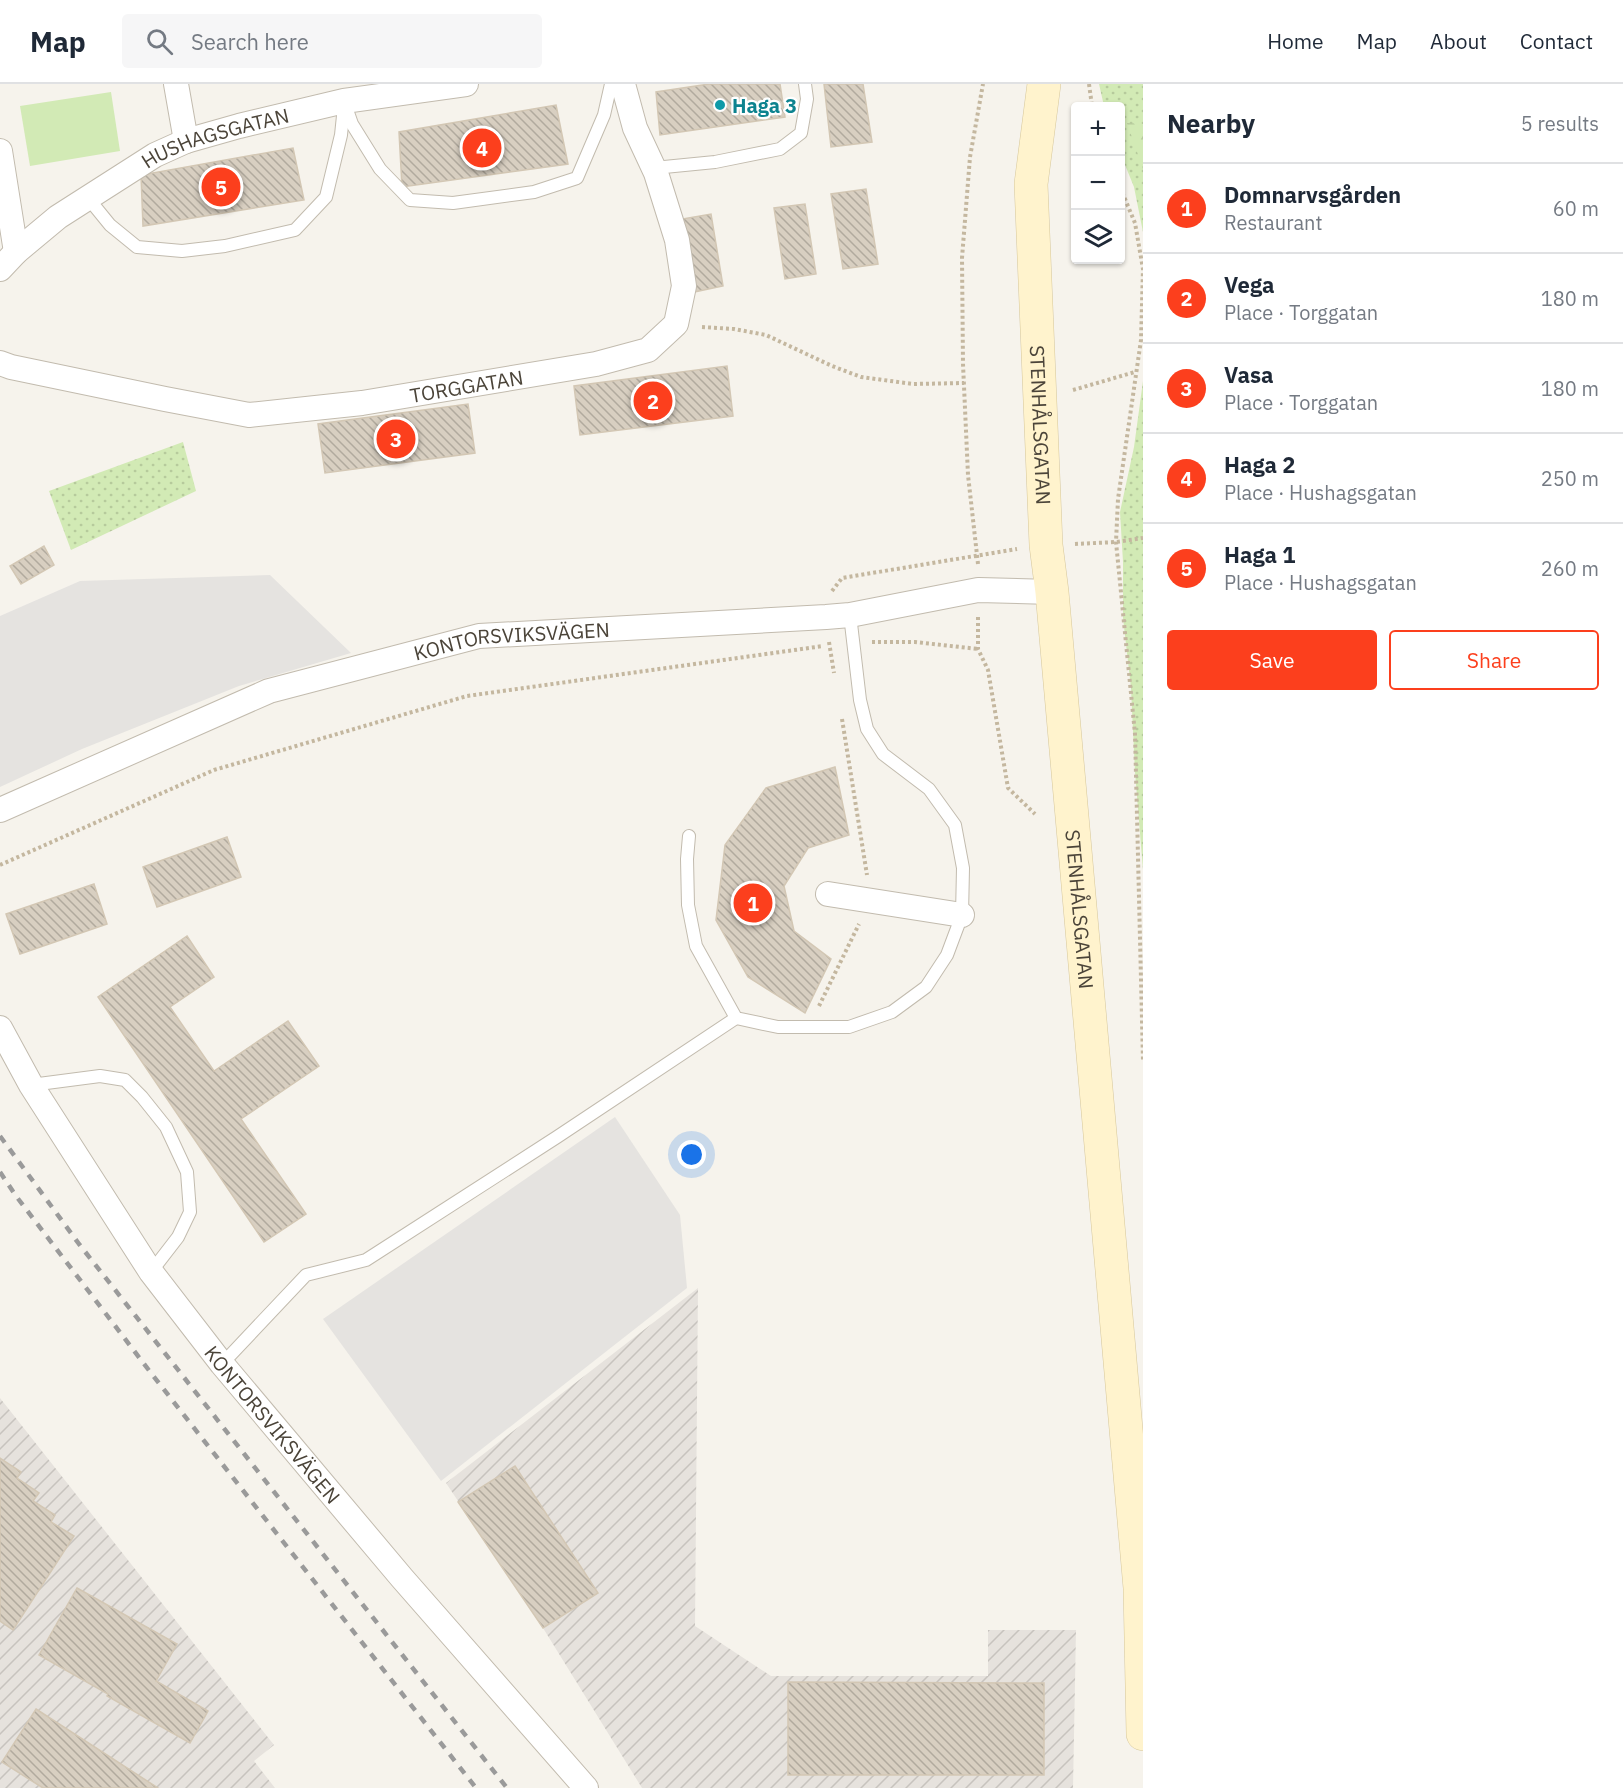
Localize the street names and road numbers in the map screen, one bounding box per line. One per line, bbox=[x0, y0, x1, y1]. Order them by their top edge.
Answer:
street label: HUSHAGSGATAN bbox=[136, 101, 292, 174]
street label: STENHÅLSGATAN bbox=[1024, 345, 1058, 505]
street label: TORGGATAN bbox=[408, 363, 525, 408]
street label: KONTORSVIKSVÄGEN bbox=[410, 615, 610, 666]
street label: STENHÅLSGATAN bbox=[1060, 828, 1101, 990]
street label: KONTORSVIKSVÄGEN bbox=[199, 1340, 347, 1509]

